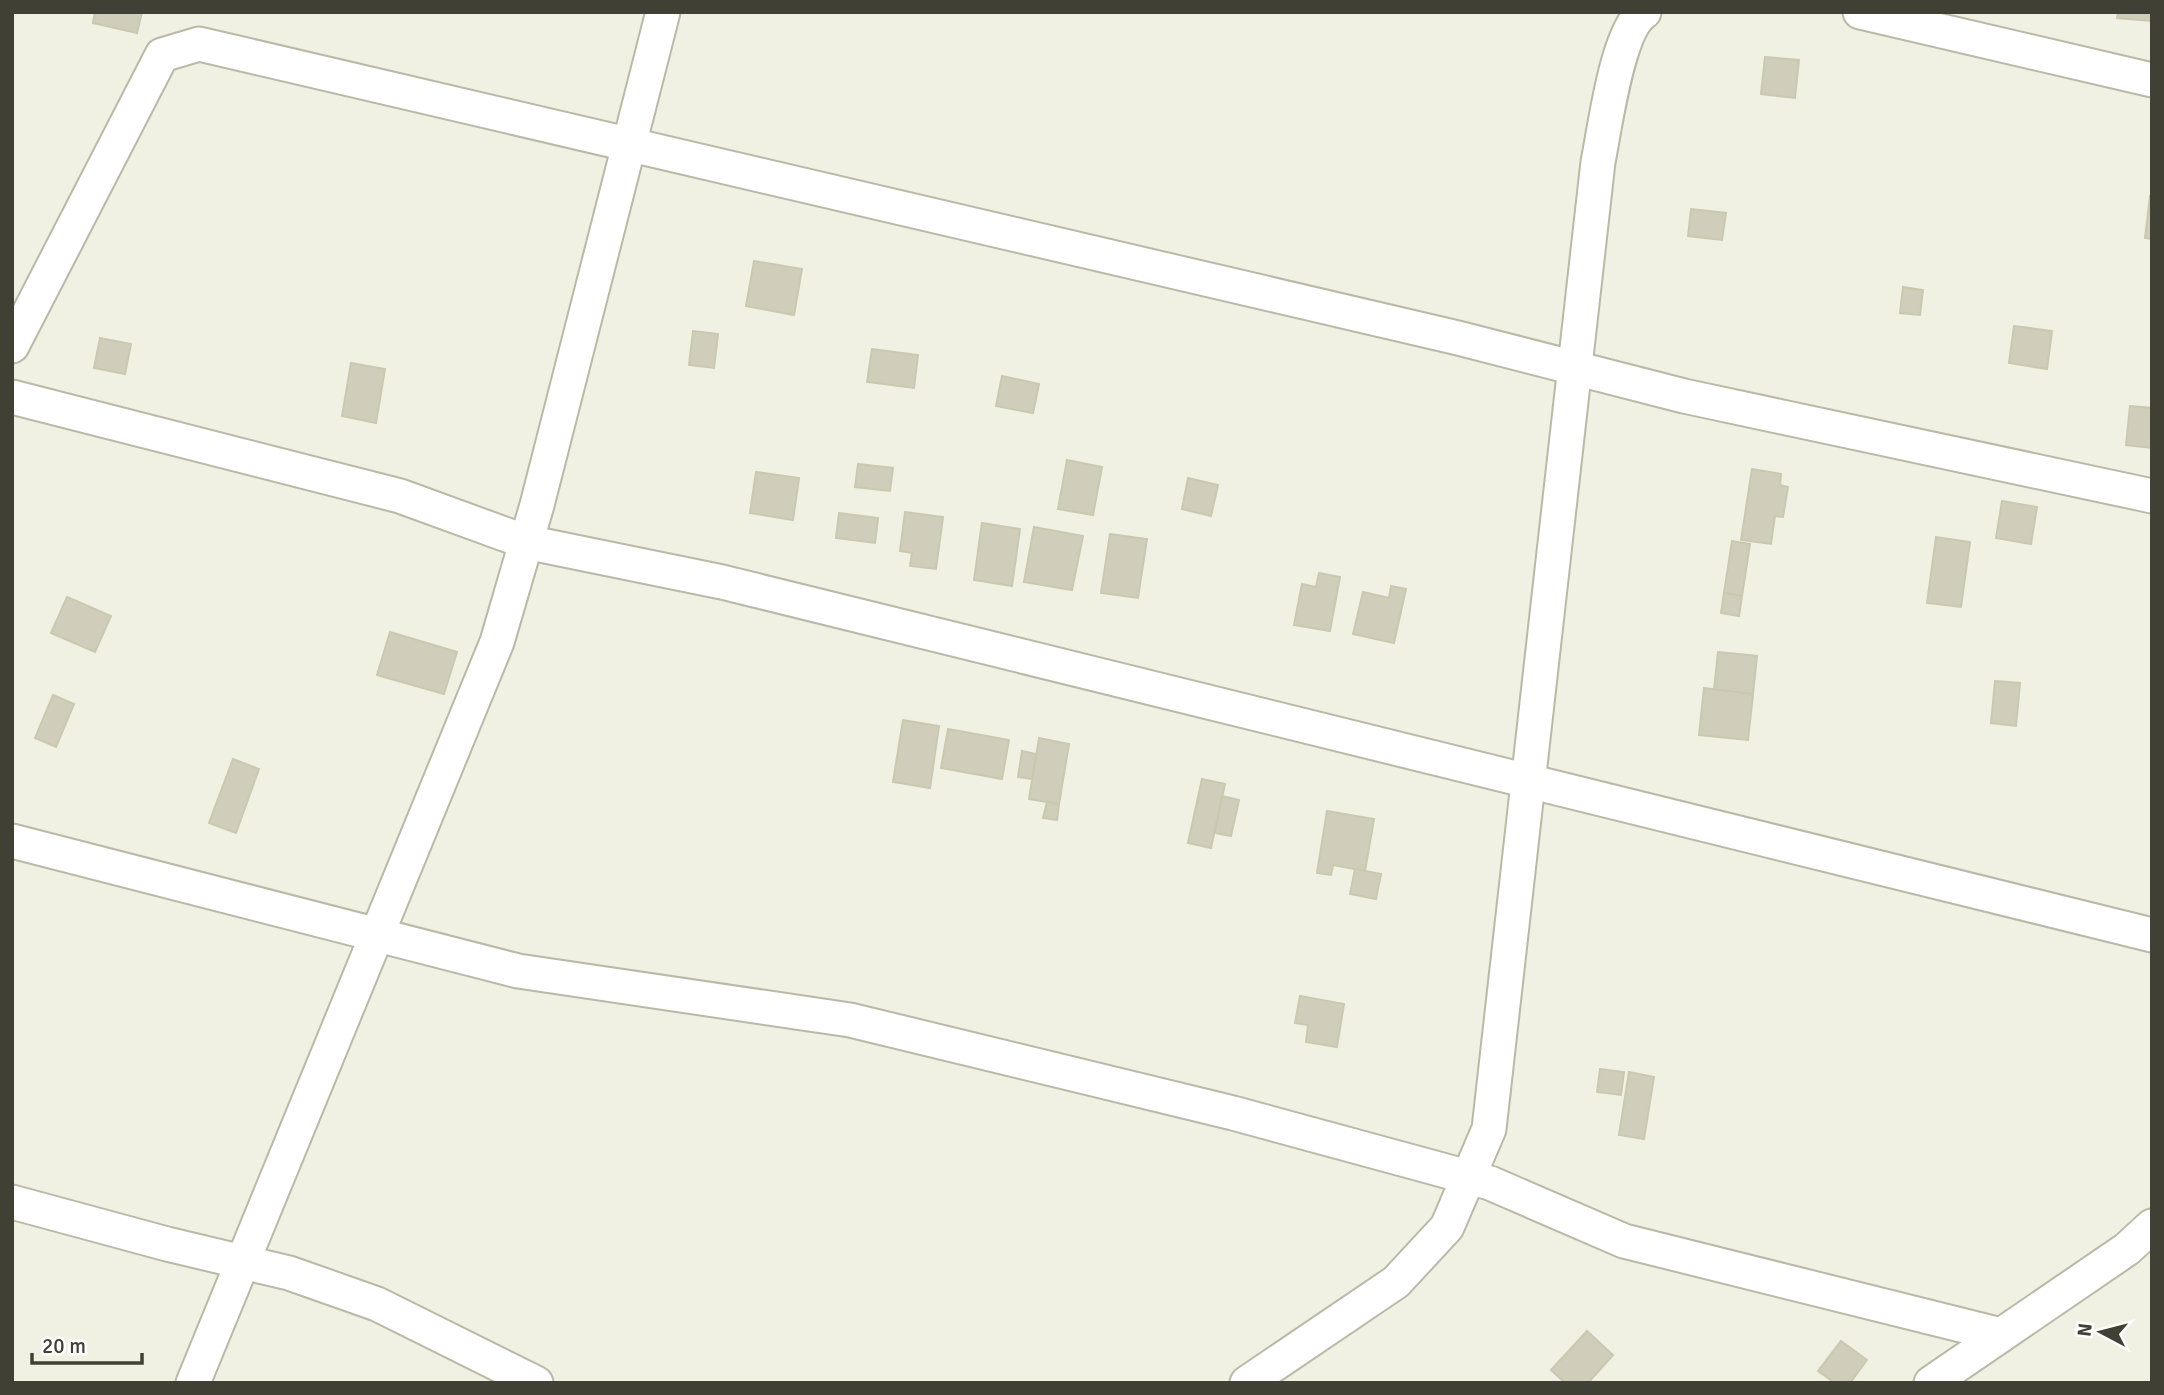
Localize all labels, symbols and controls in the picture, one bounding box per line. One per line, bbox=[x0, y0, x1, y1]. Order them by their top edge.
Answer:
north arrow bbox=[2066, 1297, 2136, 1367]
scale bar bbox=[32, 1322, 142, 1366]
text: N bbox=[2072, 1322, 2098, 1338]
text: 20 m bbox=[42, 1333, 86, 1359]

